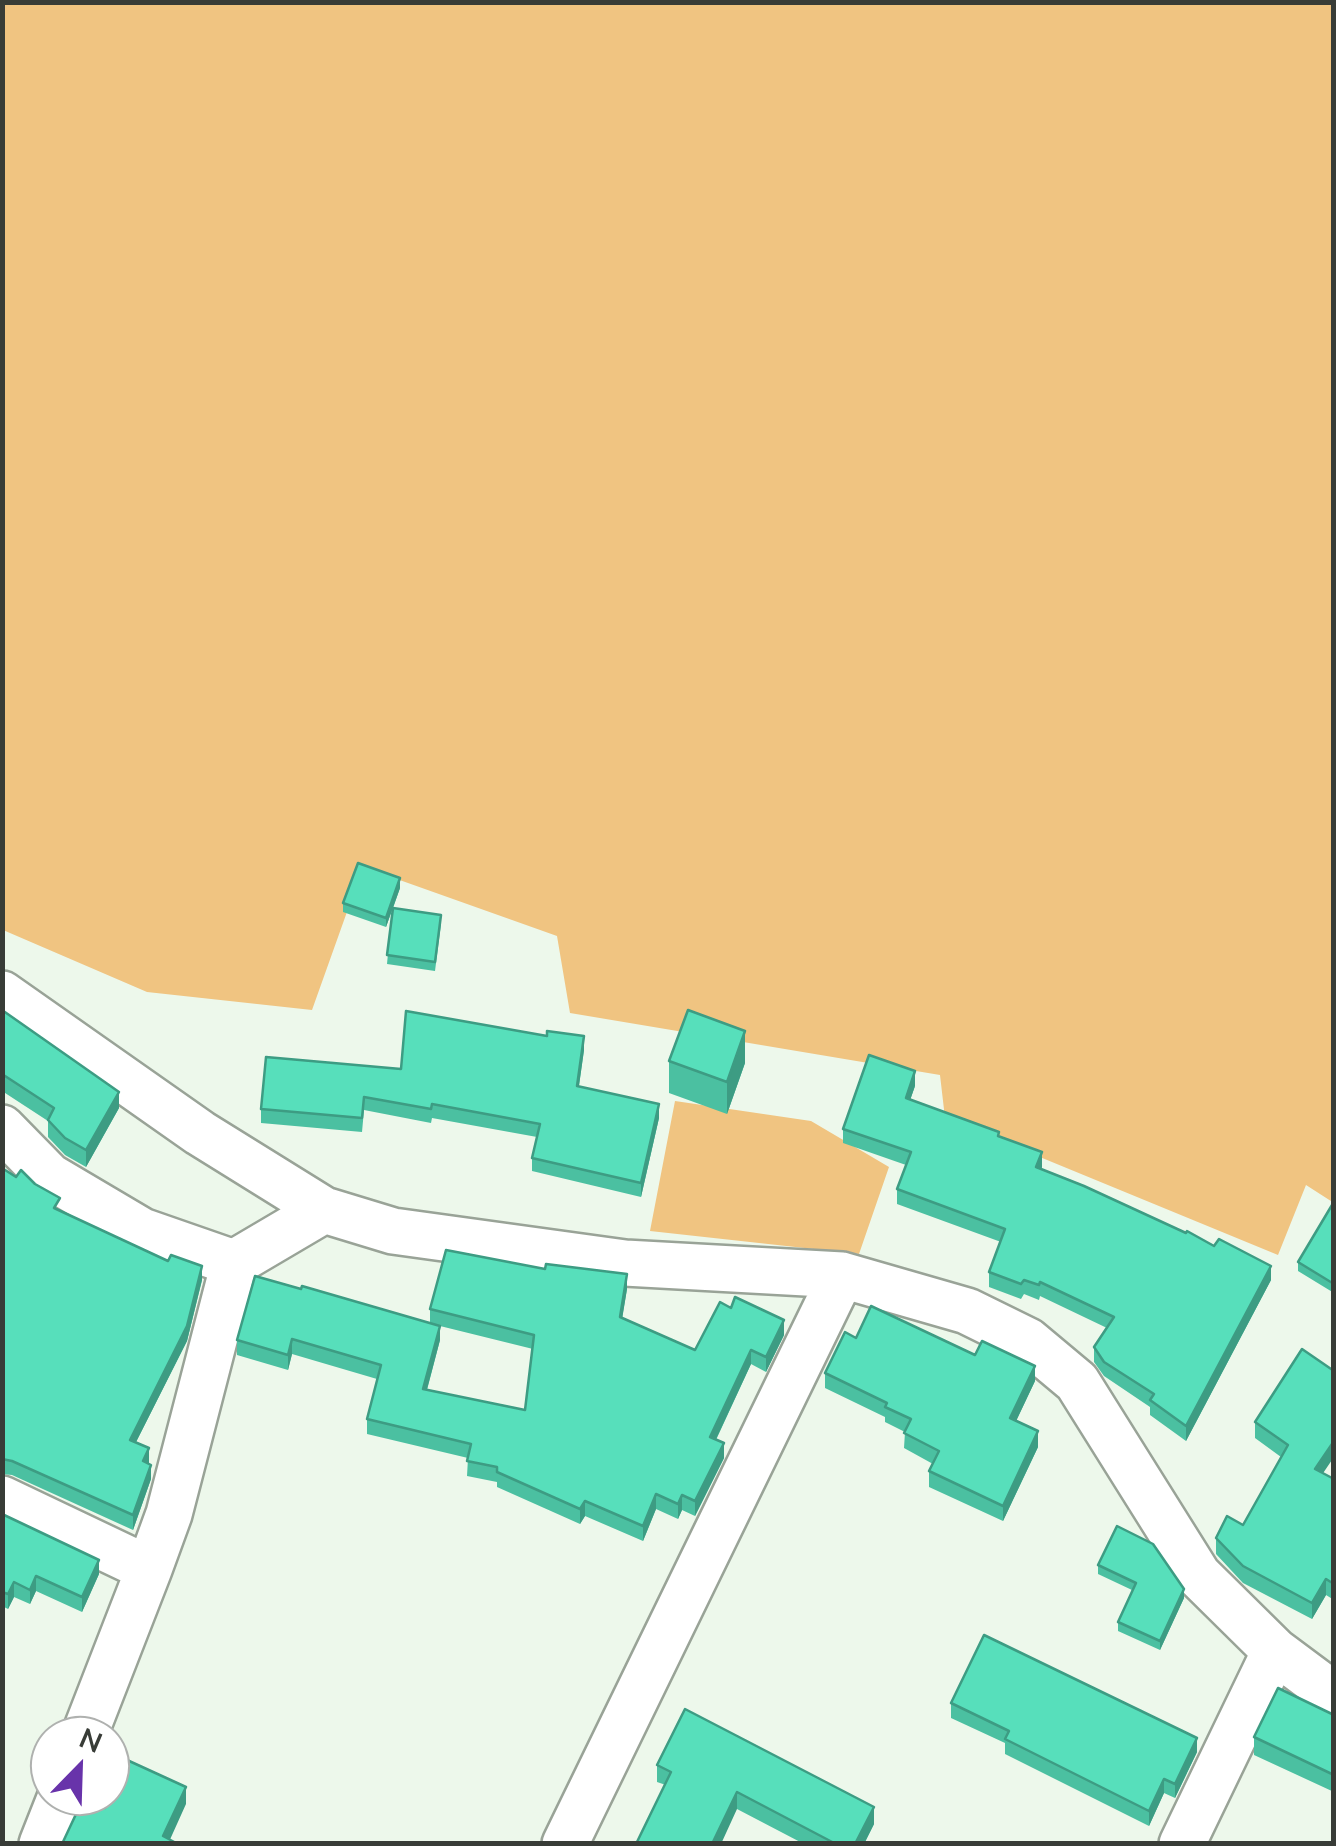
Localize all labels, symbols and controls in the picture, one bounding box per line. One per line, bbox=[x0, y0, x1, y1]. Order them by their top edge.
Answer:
north arrow bbox=[30, 1716, 130, 1816]
text: N bbox=[75, 1720, 108, 1760]

